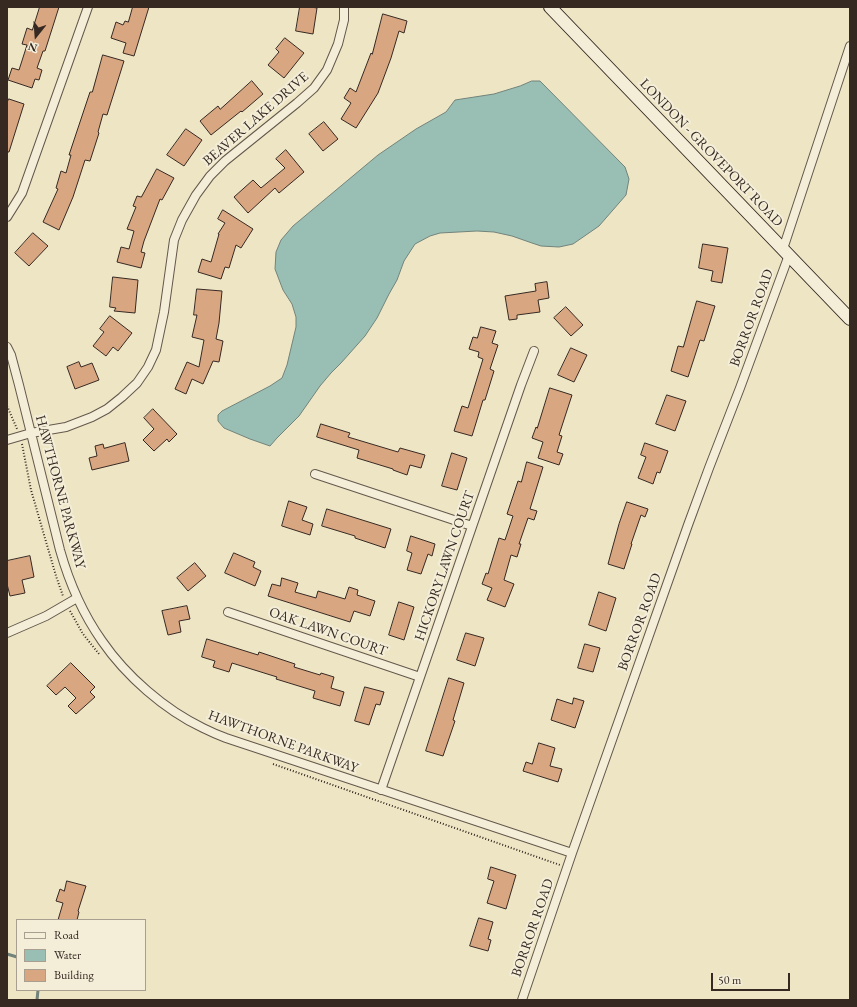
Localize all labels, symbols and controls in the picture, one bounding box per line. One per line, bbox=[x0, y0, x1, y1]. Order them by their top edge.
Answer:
north arrow bbox=[16, 16, 56, 56]
text: N bbox=[26, 39, 39, 55]
street label: BEAVER LAKE DRIVE bbox=[200, 68, 312, 170]
street label: LONDON - GROVEPORT ROAD bbox=[636, 76, 786, 230]
street label: BORROR ROAD bbox=[727, 267, 777, 369]
street label: HAWTHORNE PARKWAY bbox=[31, 413, 89, 571]
street label: HICKORY LAWN COURT bbox=[411, 489, 479, 643]
street label: BORROR ROAD bbox=[615, 571, 665, 673]
street label: OAK LAWN COURT bbox=[267, 604, 389, 660]
street label: HAWTHORNE PARKWAY bbox=[206, 707, 360, 777]
street label: BORROR ROAD bbox=[508, 877, 558, 979]
legend bbox=[16, 919, 146, 991]
text: Road bbox=[54, 927, 79, 943]
text: Water bbox=[54, 947, 81, 963]
scale bar bbox=[713, 965, 792, 991]
text: Building bbox=[54, 967, 94, 983]
text: 50 m bbox=[718, 972, 741, 988]

